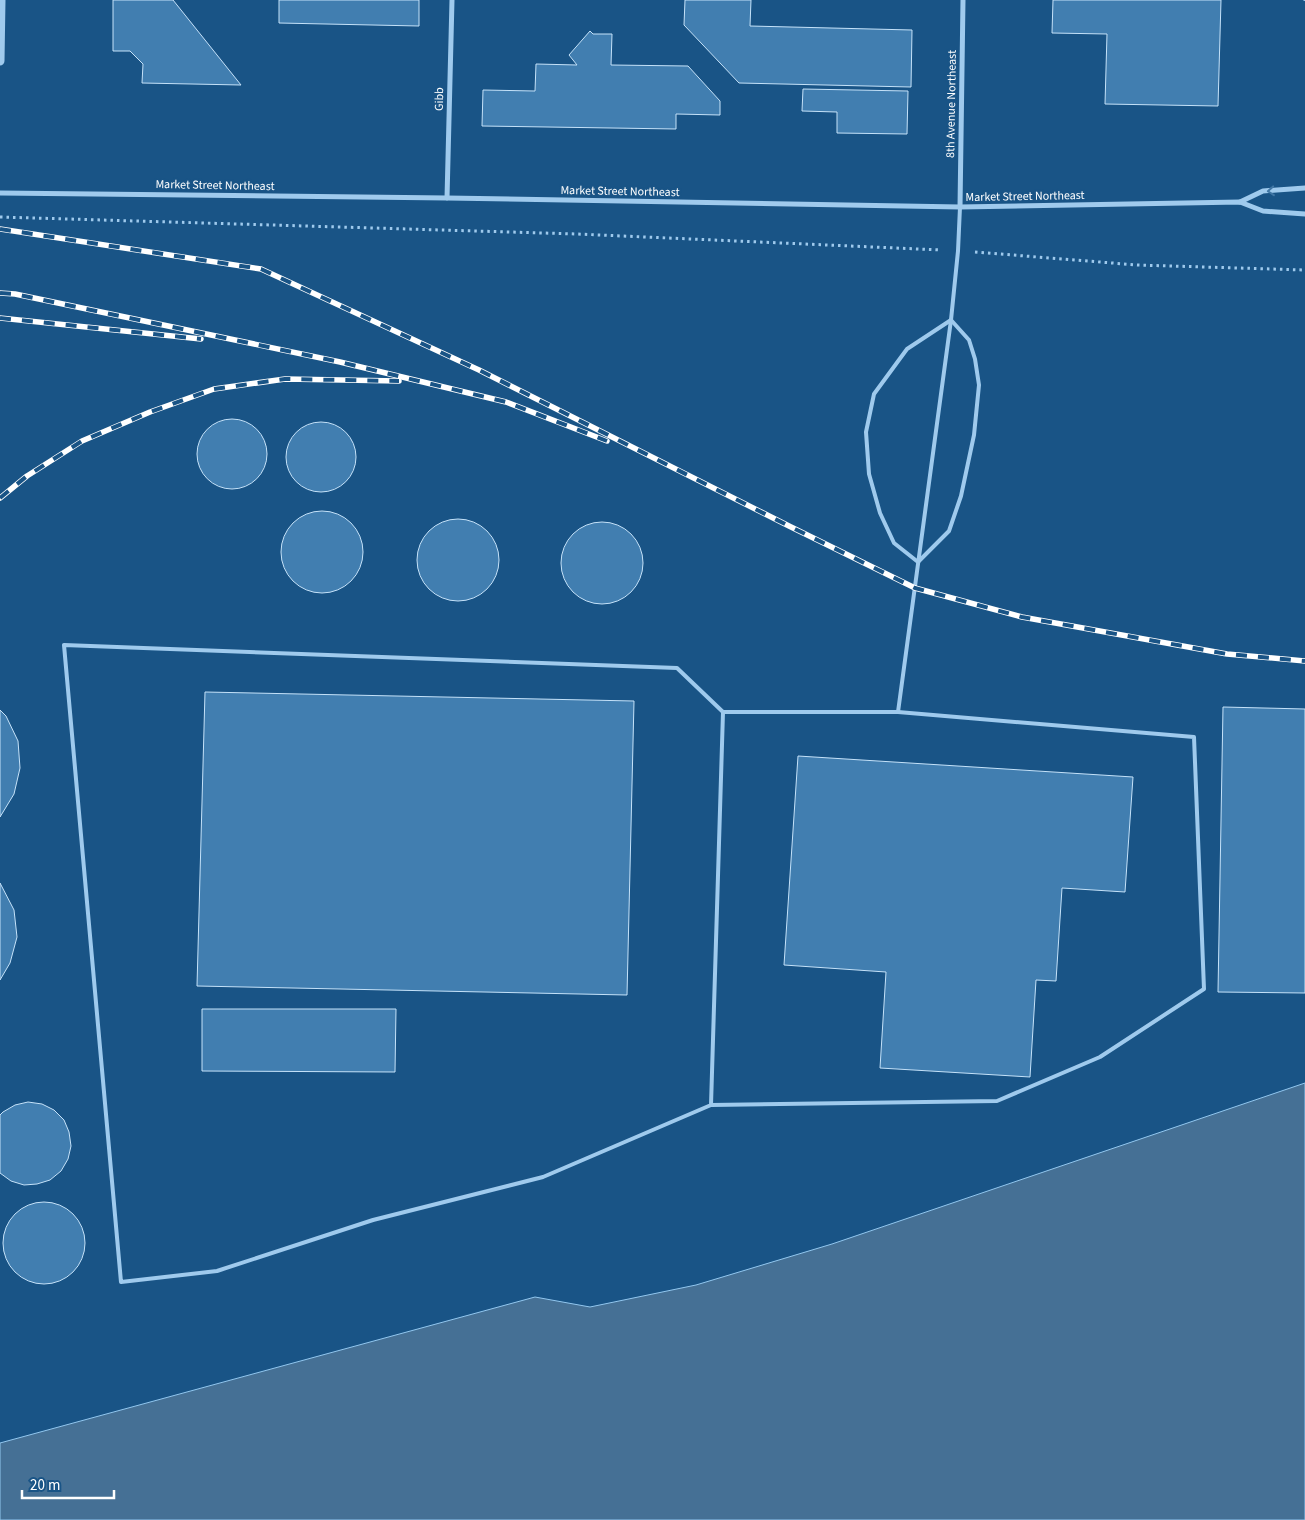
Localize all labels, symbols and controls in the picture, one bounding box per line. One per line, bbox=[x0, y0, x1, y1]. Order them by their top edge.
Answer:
street label: 8th Avenue Northeast bbox=[942, 50, 961, 158]
street label: Gibb bbox=[431, 87, 448, 111]
street label: Market Street Northeast bbox=[155, 176, 275, 195]
street label: Market Street Northeast bbox=[560, 182, 680, 201]
one-way arrow bbox=[1267, 185, 1275, 196]
street label: Market Street Northeast bbox=[965, 187, 1085, 206]
scale bar bbox=[22, 1468, 115, 1500]
text: 20 m bbox=[30, 1475, 60, 1496]

